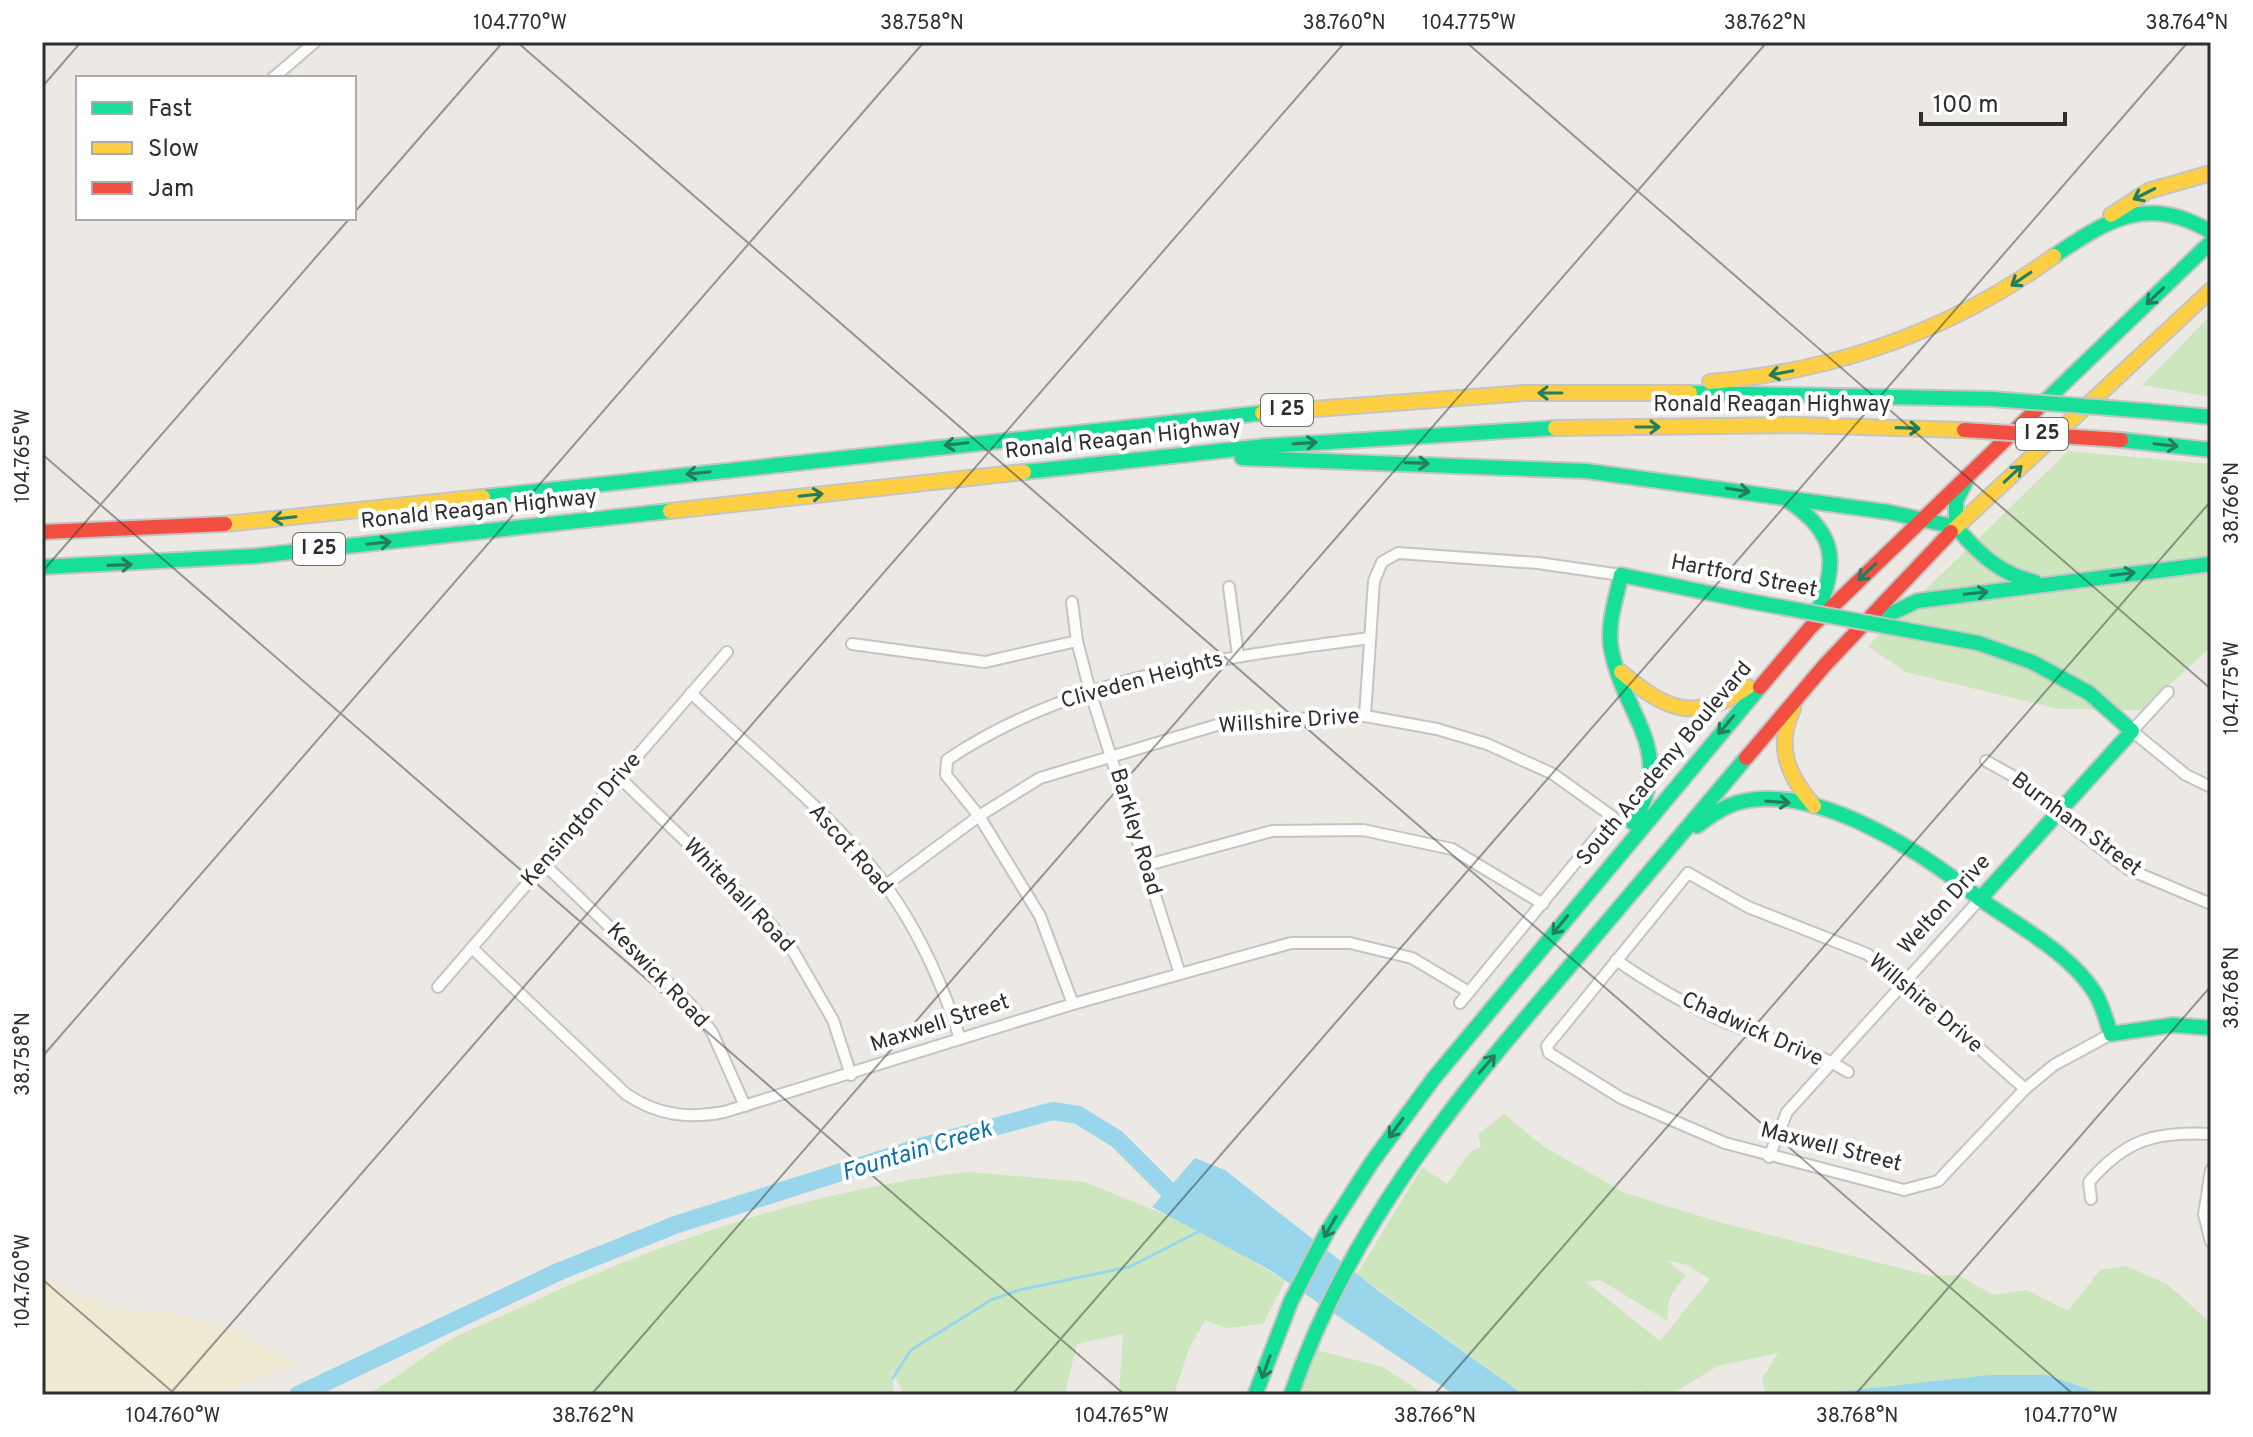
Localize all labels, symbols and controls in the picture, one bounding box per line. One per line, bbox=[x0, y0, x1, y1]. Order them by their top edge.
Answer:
text: 104.770°W bbox=[473, 11, 567, 37]
text: 38.758°N bbox=[880, 11, 964, 37]
text: 38.760°N bbox=[1302, 11, 1386, 37]
text: 104.775°W bbox=[1422, 11, 1516, 37]
text: 38.762°N bbox=[1724, 11, 1806, 37]
text: 38.764°N bbox=[2146, 11, 2228, 37]
legend bbox=[76, 76, 356, 220]
scale bar bbox=[1921, 76, 2065, 126]
text: 100 m bbox=[1933, 91, 1999, 121]
text: Fast bbox=[148, 95, 192, 125]
text: Slow bbox=[148, 135, 199, 165]
text: Jam bbox=[148, 175, 194, 205]
one-way arrow bbox=[2132, 187, 2156, 203]
one-way arrow bbox=[2011, 271, 2033, 288]
one-way arrow bbox=[2145, 286, 2165, 305]
one-way arrow bbox=[1769, 367, 1794, 382]
one-way arrow bbox=[1537, 385, 1564, 401]
street label: Ronald Reagan Highway bbox=[1653, 392, 1891, 419]
road number: I 25 bbox=[1261, 394, 1313, 426]
text: 104.765°W bbox=[11, 409, 37, 503]
street label: Ronald Reagan Highway bbox=[1003, 414, 1243, 466]
road number: I 25 bbox=[2016, 418, 2068, 450]
one-way arrow bbox=[1634, 419, 1661, 435]
one-way arrow bbox=[1894, 421, 1921, 436]
one-way arrow bbox=[1291, 435, 1318, 450]
one-way arrow bbox=[944, 437, 970, 452]
one-way arrow bbox=[2153, 438, 2178, 453]
one-way arrow bbox=[1403, 456, 1430, 471]
text: 38.766°N bbox=[2220, 462, 2246, 544]
one-way arrow bbox=[685, 465, 712, 480]
one-way arrow bbox=[2003, 465, 2022, 484]
street label: Ronald Reagan Highway bbox=[359, 484, 599, 536]
one-way arrow bbox=[1725, 484, 1750, 499]
one-way arrow bbox=[797, 488, 824, 503]
one-way arrow bbox=[271, 510, 298, 525]
road number: I 25 bbox=[293, 533, 345, 565]
one-way arrow bbox=[365, 535, 392, 550]
street label: Hartford Street bbox=[1668, 550, 1820, 604]
one-way arrow bbox=[106, 557, 133, 572]
one-way arrow bbox=[1858, 562, 1877, 581]
one-way arrow bbox=[2110, 566, 2135, 581]
one-way arrow bbox=[1962, 585, 1989, 600]
text: 104.775°W bbox=[2220, 641, 2246, 735]
street label: Cliveden Heights bbox=[1058, 646, 1226, 716]
street label: South Academy Boulevard bbox=[1572, 656, 1758, 872]
street label: Willshire Drive bbox=[1218, 704, 1360, 740]
one-way arrow bbox=[1717, 714, 1735, 735]
street label: Kensington Drive bbox=[516, 747, 648, 893]
street label: Barkley Road bbox=[1103, 765, 1167, 899]
street label: Burnham Street bbox=[2005, 767, 2147, 883]
one-way arrow bbox=[1764, 795, 1791, 810]
street label: Ascot Road bbox=[802, 799, 898, 901]
street label: Whitehall Road bbox=[677, 833, 799, 959]
street label: Welton Drive bbox=[1893, 849, 1997, 961]
one-way arrow bbox=[1551, 915, 1569, 935]
street label: Keswick Road bbox=[600, 918, 714, 1034]
text: 38.768°N bbox=[2220, 947, 2246, 1029]
street label: Willshire Drive bbox=[1862, 948, 1988, 1060]
street label: Chadwick Drive bbox=[1677, 987, 1827, 1073]
street label: Maxwell Street bbox=[867, 989, 1013, 1059]
text: 38.758°N bbox=[11, 1012, 37, 1096]
one-way arrow bbox=[1478, 1054, 1496, 1075]
water label: Fountain Creek bbox=[838, 1115, 996, 1189]
one-way arrow bbox=[1388, 1116, 1405, 1138]
street label: Maxwell Street bbox=[1758, 1117, 1904, 1179]
one-way arrow bbox=[1322, 1215, 1338, 1238]
text: 104.760°W bbox=[11, 1234, 37, 1328]
one-way arrow bbox=[1257, 1354, 1272, 1379]
text: 104.760°W bbox=[126, 1404, 220, 1430]
text: 38.762°N bbox=[552, 1404, 634, 1430]
text: 104.765°W bbox=[1075, 1404, 1169, 1430]
text: 38.766°N bbox=[1394, 1404, 1476, 1430]
text: 38.768°N bbox=[1816, 1404, 1898, 1430]
text: 104.770°W bbox=[2024, 1404, 2118, 1430]

